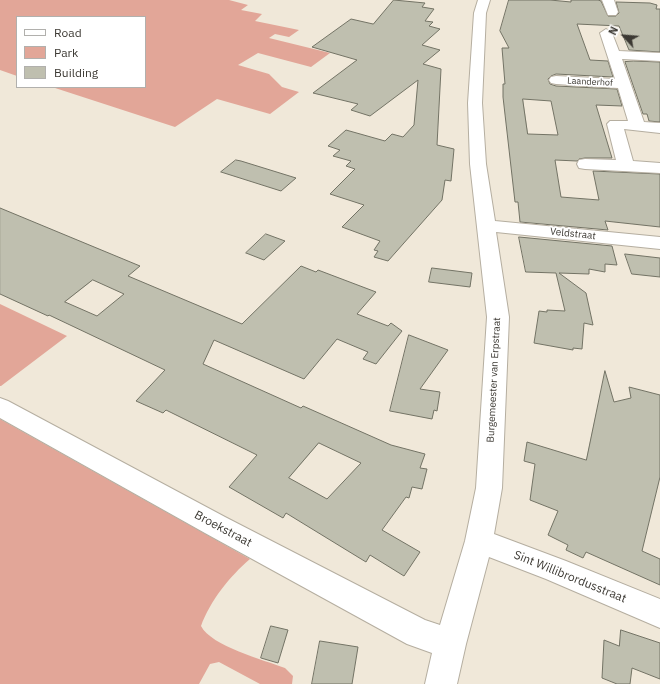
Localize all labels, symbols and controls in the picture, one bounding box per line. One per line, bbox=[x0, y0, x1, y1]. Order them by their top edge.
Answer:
legend bbox=[16, 16, 146, 88]
north arrow bbox=[604, 16, 644, 56]
text: N bbox=[605, 24, 621, 37]
text: Road bbox=[54, 25, 82, 40]
text: Park bbox=[54, 45, 78, 60]
text: Building bbox=[54, 65, 98, 80]
street label: Laanderhof bbox=[567, 75, 613, 89]
street label: Veldstraat bbox=[550, 226, 596, 242]
street label: Burgemeester van Erpstraat bbox=[485, 317, 503, 443]
street label: Broekstraat bbox=[192, 508, 254, 550]
street label: Sint Willibrordusstraat bbox=[512, 548, 628, 606]

